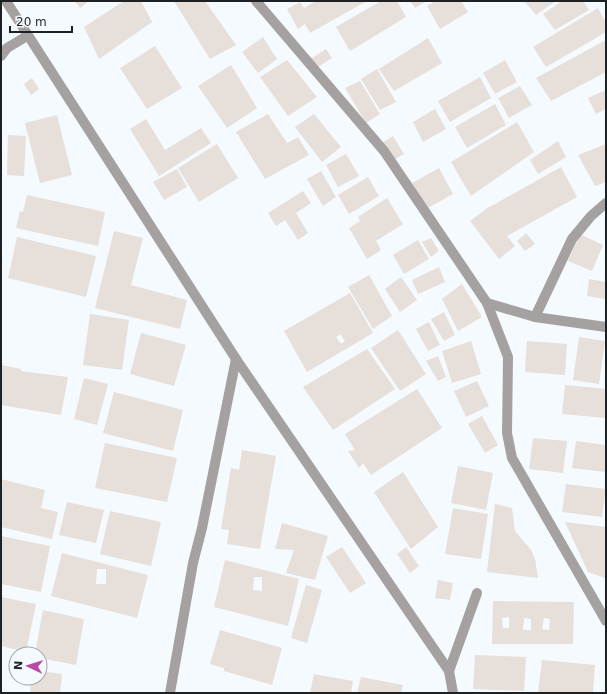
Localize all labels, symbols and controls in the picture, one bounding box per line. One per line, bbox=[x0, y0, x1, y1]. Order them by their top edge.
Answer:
scale bar bbox=[10, 8, 72, 34]
text: 20 m bbox=[16, 15, 47, 29]
north arrow bbox=[8, 646, 48, 686]
text: N bbox=[12, 660, 25, 670]

